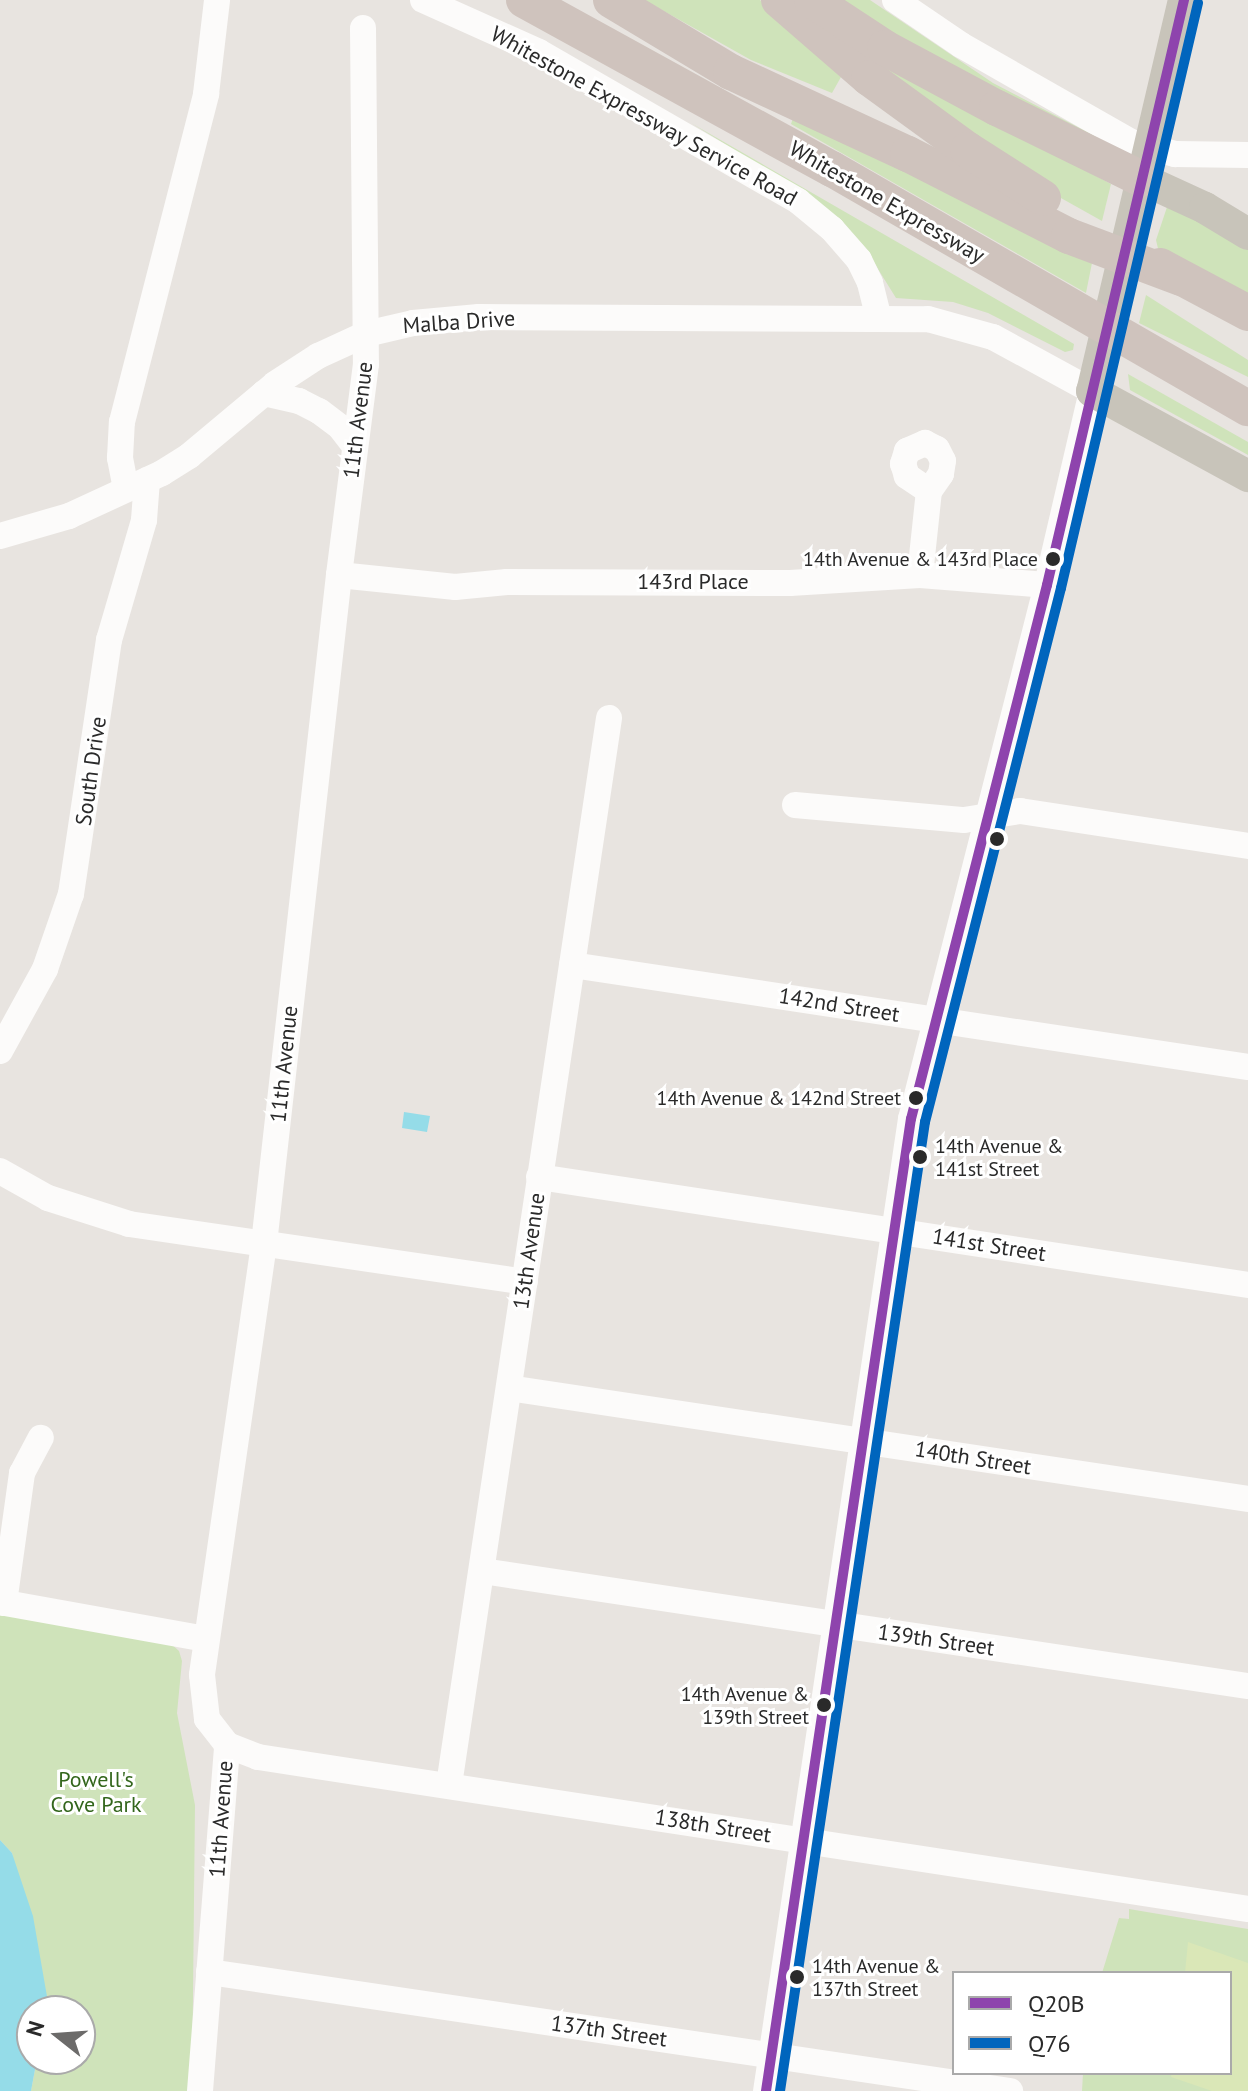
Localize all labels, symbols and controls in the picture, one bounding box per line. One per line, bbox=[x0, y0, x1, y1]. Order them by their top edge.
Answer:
street label: Whitestone Expressway Service Road bbox=[486, 20, 802, 212]
street label: Whitestone Expressway bbox=[785, 135, 989, 269]
street label: Malba Drive bbox=[402, 305, 516, 339]
street label: 11th Avenue bbox=[338, 360, 378, 480]
place label: 14th Avenue & 143rd Place bbox=[802, 547, 1038, 571]
marker: 14th Avenue & 143rd Place bbox=[1045, 551, 1061, 567]
street label: 143rd Place bbox=[637, 569, 749, 595]
street label: South Drive bbox=[70, 715, 112, 827]
unlabelled marker bbox=[989, 831, 1005, 847]
street label: 142nd Street bbox=[777, 982, 901, 1028]
street label: 11th Avenue bbox=[265, 1004, 303, 1124]
place label: 14th Avenue & 142nd Street bbox=[656, 1086, 901, 1110]
marker: 14th Avenue & 142nd Street bbox=[908, 1090, 924, 1106]
place label: 14th Avenue & 141st Street bbox=[935, 1134, 1064, 1181]
marker: 14th Avenue & 141st Street bbox=[912, 1149, 928, 1165]
street label: 13th Avenue bbox=[508, 1191, 550, 1311]
street label: 141st Street bbox=[930, 1223, 1048, 1267]
street label: 140th Street bbox=[913, 1436, 1033, 1480]
street label: 139th Street bbox=[876, 1619, 996, 1661]
place label: 14th Avenue & 139th Street bbox=[680, 1682, 809, 1729]
marker: 14th Avenue & 139th Street bbox=[816, 1697, 832, 1713]
street label: 11th Avenue bbox=[204, 1759, 238, 1879]
park label: Powell's Cove Park bbox=[50, 1766, 142, 1818]
street label: 138th Street bbox=[653, 1804, 773, 1848]
place label: 14th Avenue & 137th Street bbox=[812, 1954, 941, 2001]
marker: 14th Avenue & 137th Street bbox=[789, 1969, 805, 1985]
legend bbox=[952, 1971, 1232, 2075]
text: Q20B bbox=[1028, 1988, 1085, 2019]
north arrow bbox=[16, 1995, 96, 2075]
street label: 137th Street bbox=[549, 2010, 669, 2052]
text: N bbox=[19, 2018, 50, 2040]
text: Q76 bbox=[1028, 2028, 1071, 2059]

